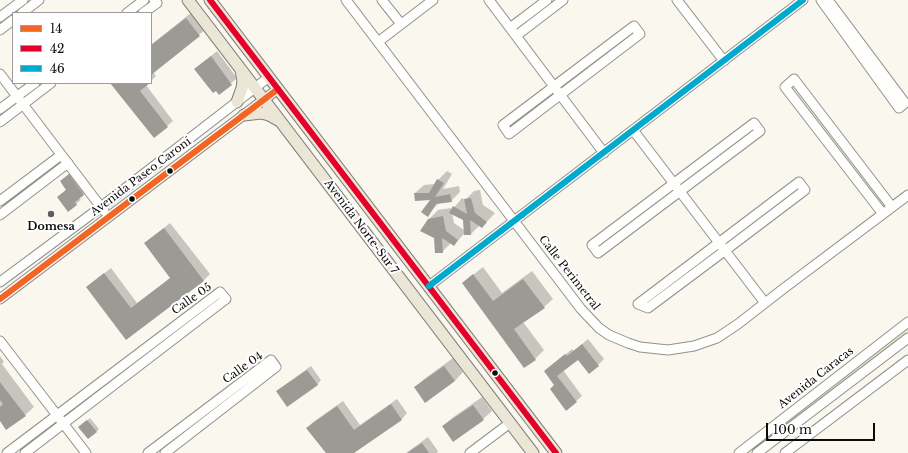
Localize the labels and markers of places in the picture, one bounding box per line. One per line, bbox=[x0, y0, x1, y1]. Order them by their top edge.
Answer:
unlabelled marker bbox=[165, 166, 175, 176]
unlabelled marker bbox=[127, 194, 137, 204]
marker: Domesa bbox=[46, 209, 56, 219]
place label: Domesa bbox=[27, 220, 75, 234]
unlabelled marker bbox=[490, 368, 500, 378]

